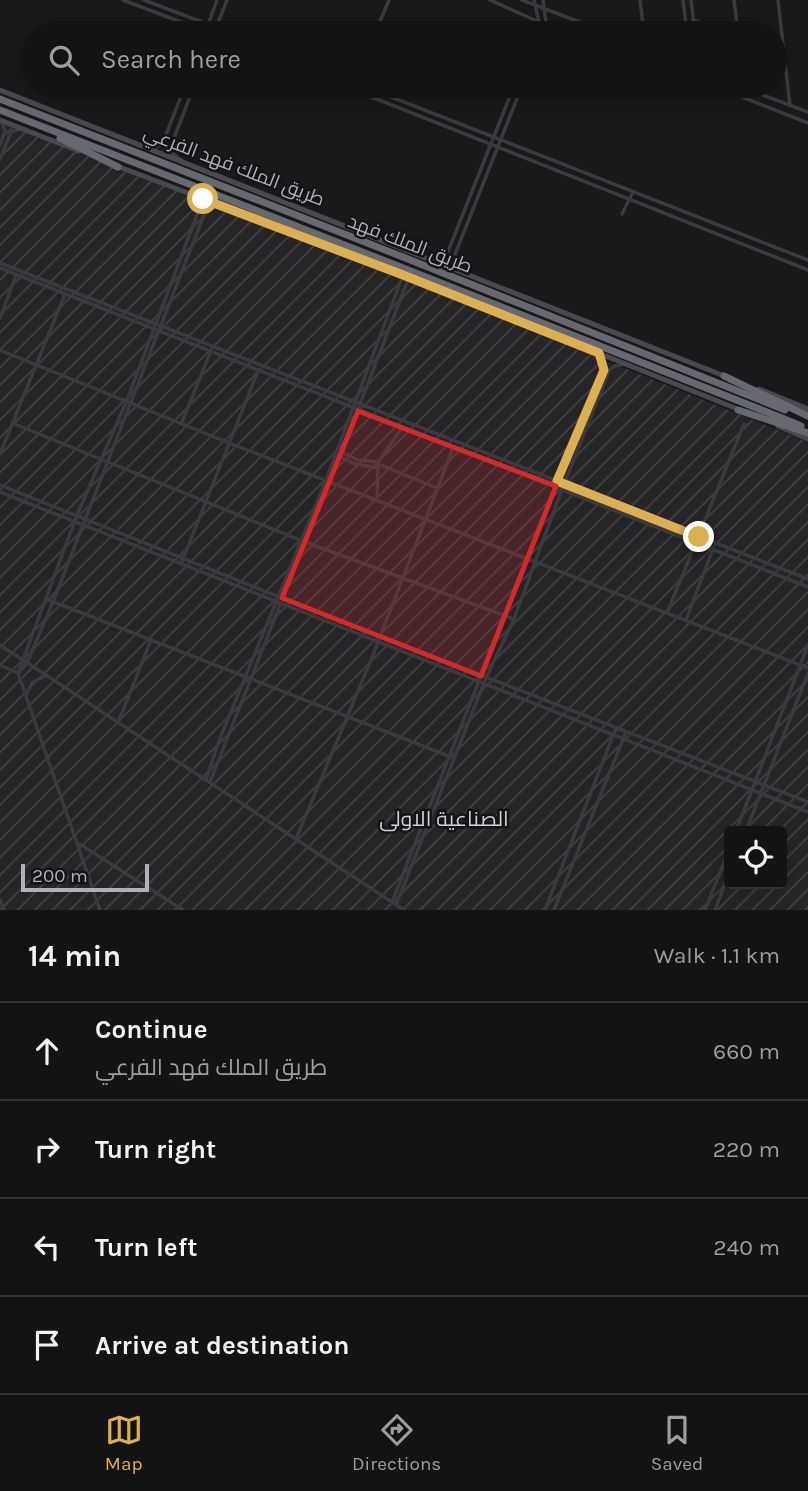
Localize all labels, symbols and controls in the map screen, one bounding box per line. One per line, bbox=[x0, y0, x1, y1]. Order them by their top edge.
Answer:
search box bbox=[21, 21, 787, 98]
icon: search bbox=[45, 41, 83, 79]
text: Search here bbox=[101, 44, 241, 75]
street label: طريق الملك فهد الفرعي bbox=[139, 121, 328, 213]
route start bbox=[187, 183, 218, 214]
street label: طريق الملك فهد bbox=[344, 210, 475, 279]
route end bbox=[683, 521, 714, 552]
district label: الصناعية الاولى bbox=[379, 807, 509, 832]
map controls bbox=[724, 826, 787, 889]
button: locate bbox=[724, 826, 787, 889]
scale bar bbox=[21, 861, 149, 893]
text: 200 m bbox=[32, 865, 88, 887]
text: 14 min bbox=[28, 938, 121, 974]
text: Walk · 1.1 km bbox=[654, 942, 780, 969]
text: Continue bbox=[95, 1014, 207, 1045]
icon: ahead bbox=[28, 1032, 66, 1070]
text: 660 m bbox=[713, 1038, 780, 1065]
text: طريق الملك فهد الفرعي bbox=[95, 1054, 327, 1081]
icon: right bbox=[28, 1130, 66, 1168]
text: Turn right bbox=[95, 1134, 216, 1165]
text: 220 m bbox=[713, 1136, 780, 1163]
icon: left bbox=[28, 1228, 66, 1266]
text: Turn left bbox=[95, 1232, 197, 1263]
text: 240 m bbox=[713, 1234, 780, 1261]
icon: arrive bbox=[28, 1326, 66, 1364]
text: Arrive at destination bbox=[95, 1330, 349, 1361]
tab: Map bbox=[105, 1411, 143, 1475]
tab: Directions bbox=[352, 1411, 441, 1475]
tab: Saved bbox=[651, 1411, 703, 1475]

